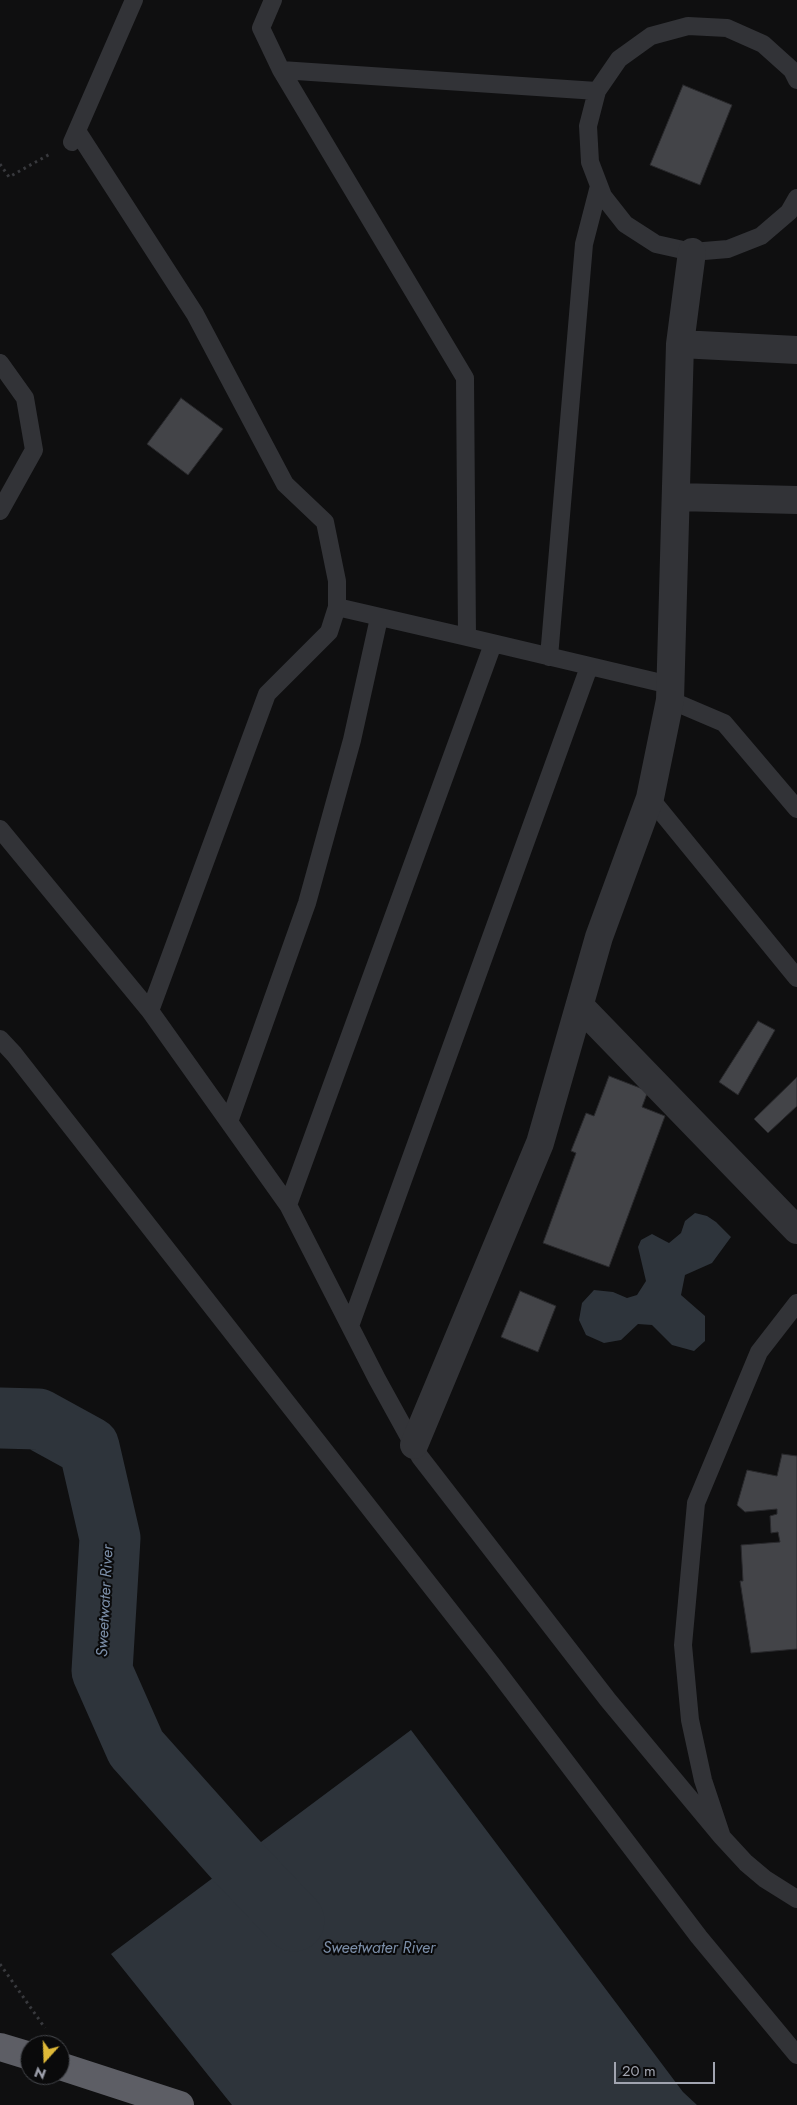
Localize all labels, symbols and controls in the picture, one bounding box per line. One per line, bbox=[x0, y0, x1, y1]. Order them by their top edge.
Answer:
water label: Sweetwater River bbox=[93, 1544, 119, 1658]
water label: Sweetwater River bbox=[323, 1939, 435, 1959]
north arrow bbox=[20, 2035, 70, 2085]
scale bar bbox=[617, 2052, 718, 2084]
text: 20 m bbox=[622, 2060, 656, 2082]
text: N bbox=[32, 2062, 49, 2084]

